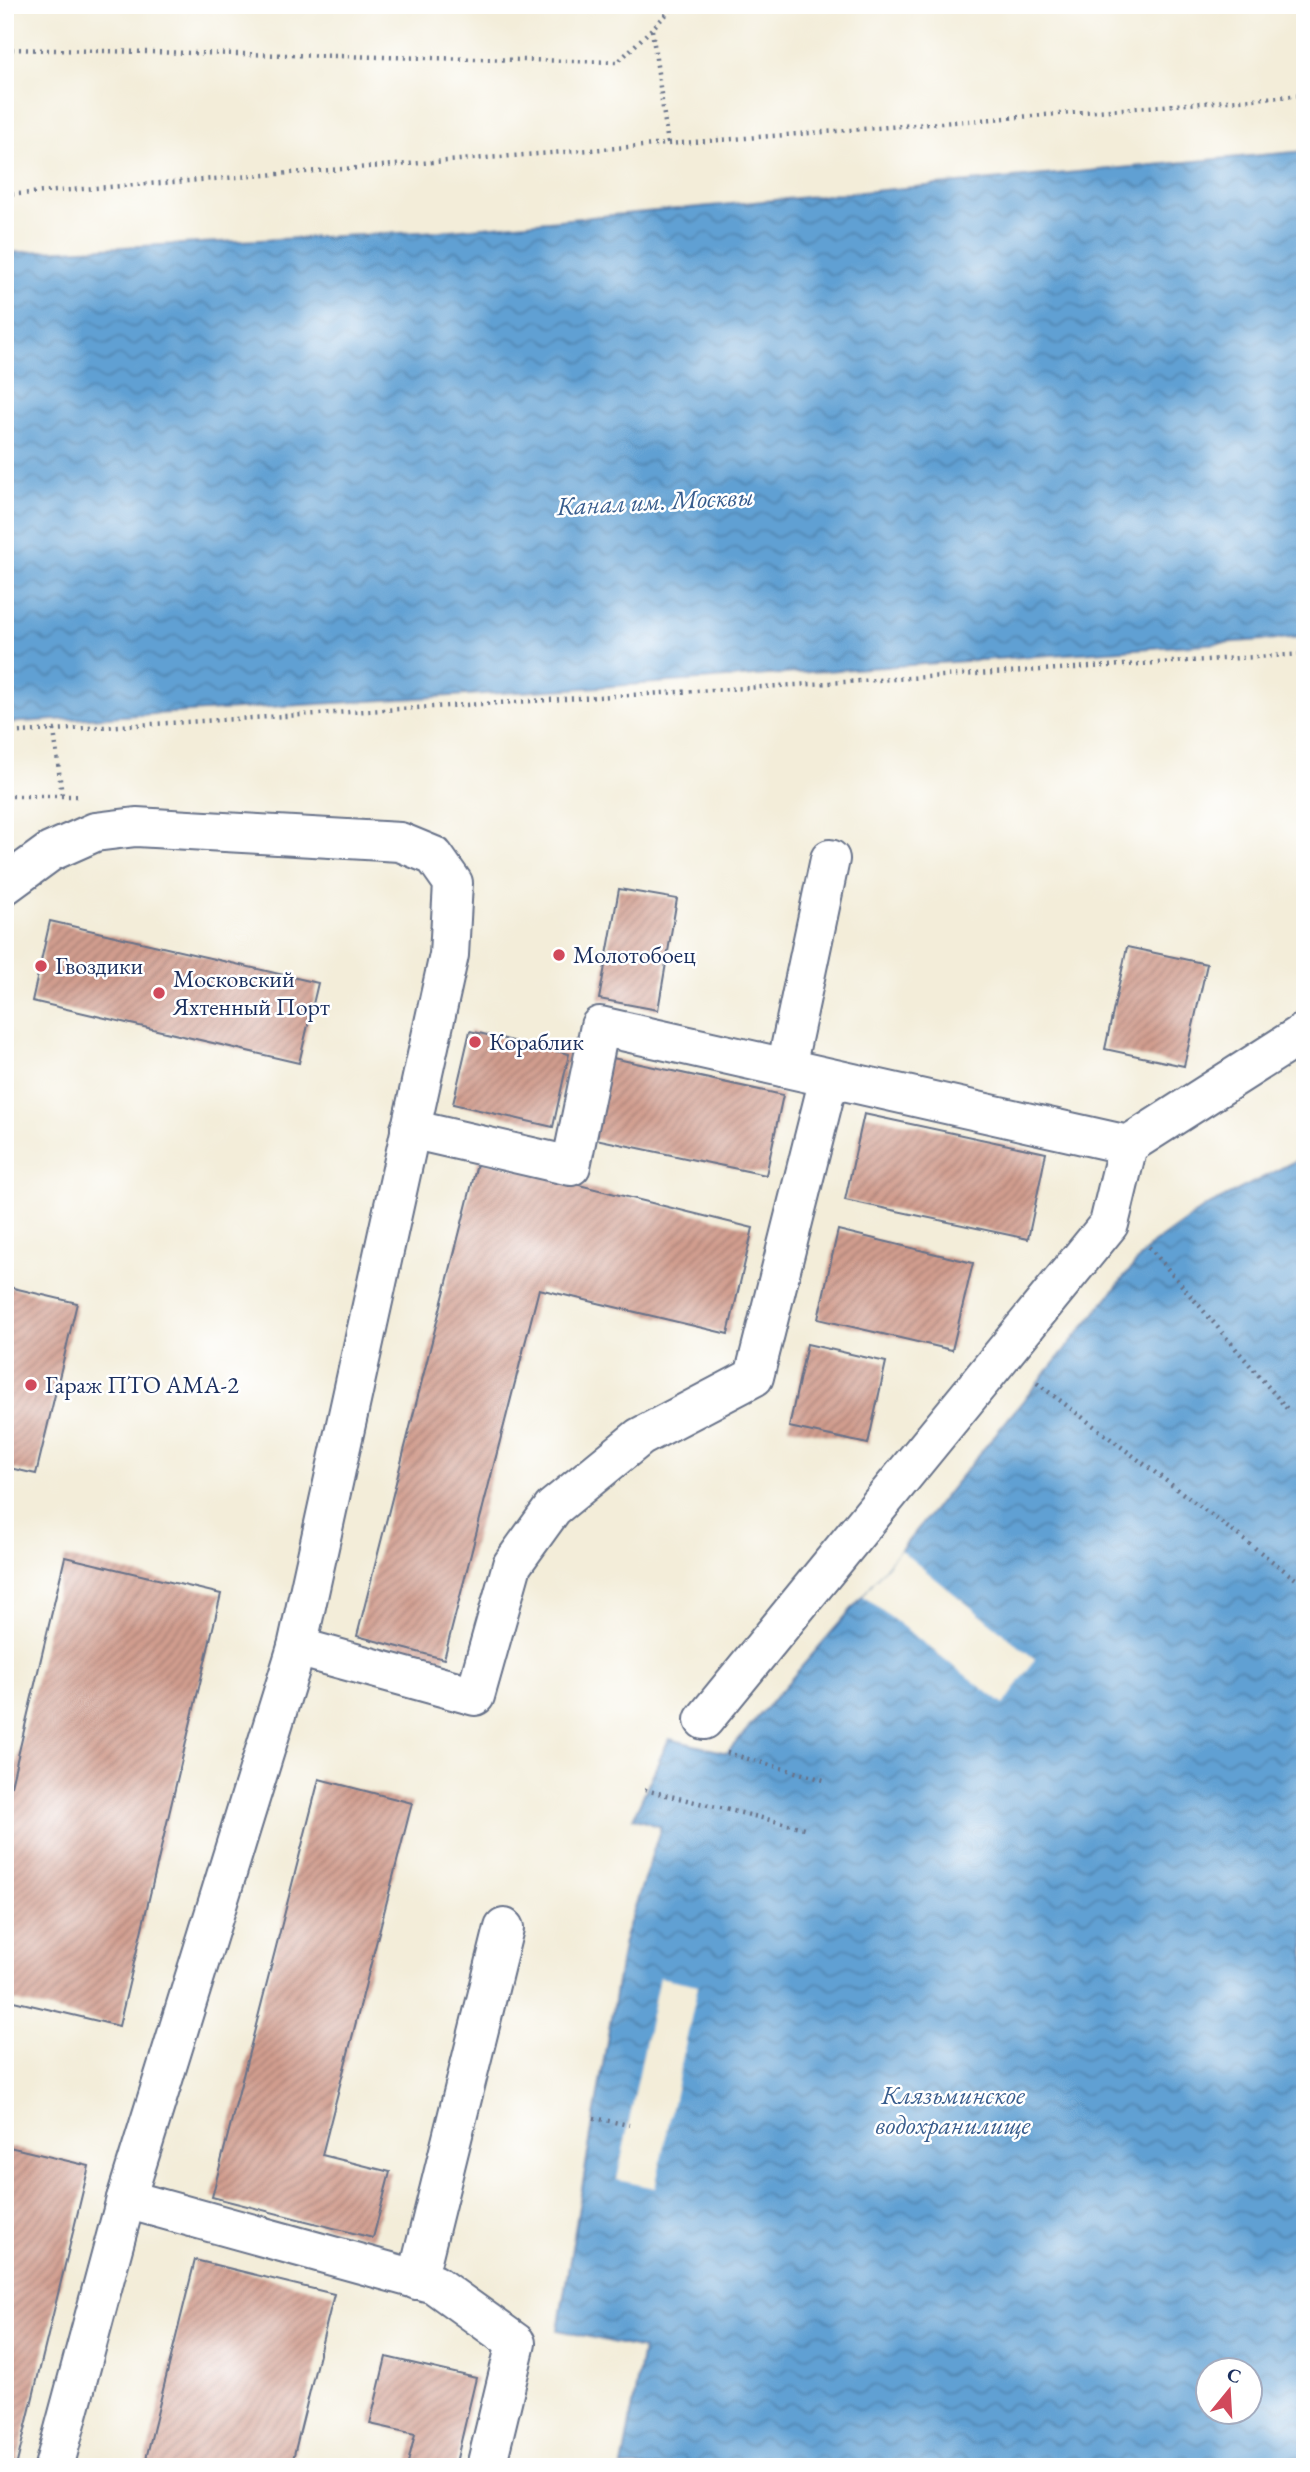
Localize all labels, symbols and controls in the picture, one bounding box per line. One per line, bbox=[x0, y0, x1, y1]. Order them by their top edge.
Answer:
water label: Канал им. Москвы bbox=[555, 479, 754, 523]
place label: Молотобоец bbox=[573, 939, 696, 970]
marker: Молотобоец bbox=[551, 947, 567, 963]
place label: Гвоздики bbox=[55, 950, 144, 981]
marker: Гвоздики bbox=[33, 958, 49, 974]
place label: Московский Яхтенный Порт bbox=[172, 963, 330, 1022]
marker: Московский Яхтенный Порт bbox=[151, 985, 167, 1001]
place label: Кораблик bbox=[489, 1026, 584, 1057]
marker: Кораблик bbox=[467, 1034, 483, 1050]
place label: Гараж ПТО АМА-2 bbox=[45, 1369, 239, 1400]
marker: Гараж ПТО АМА-2 bbox=[23, 1377, 39, 1393]
water label: Клязьминское водохранилище bbox=[876, 2078, 1032, 2142]
north arrow bbox=[1194, 2356, 1264, 2426]
text: С bbox=[1224, 2361, 1244, 2389]

